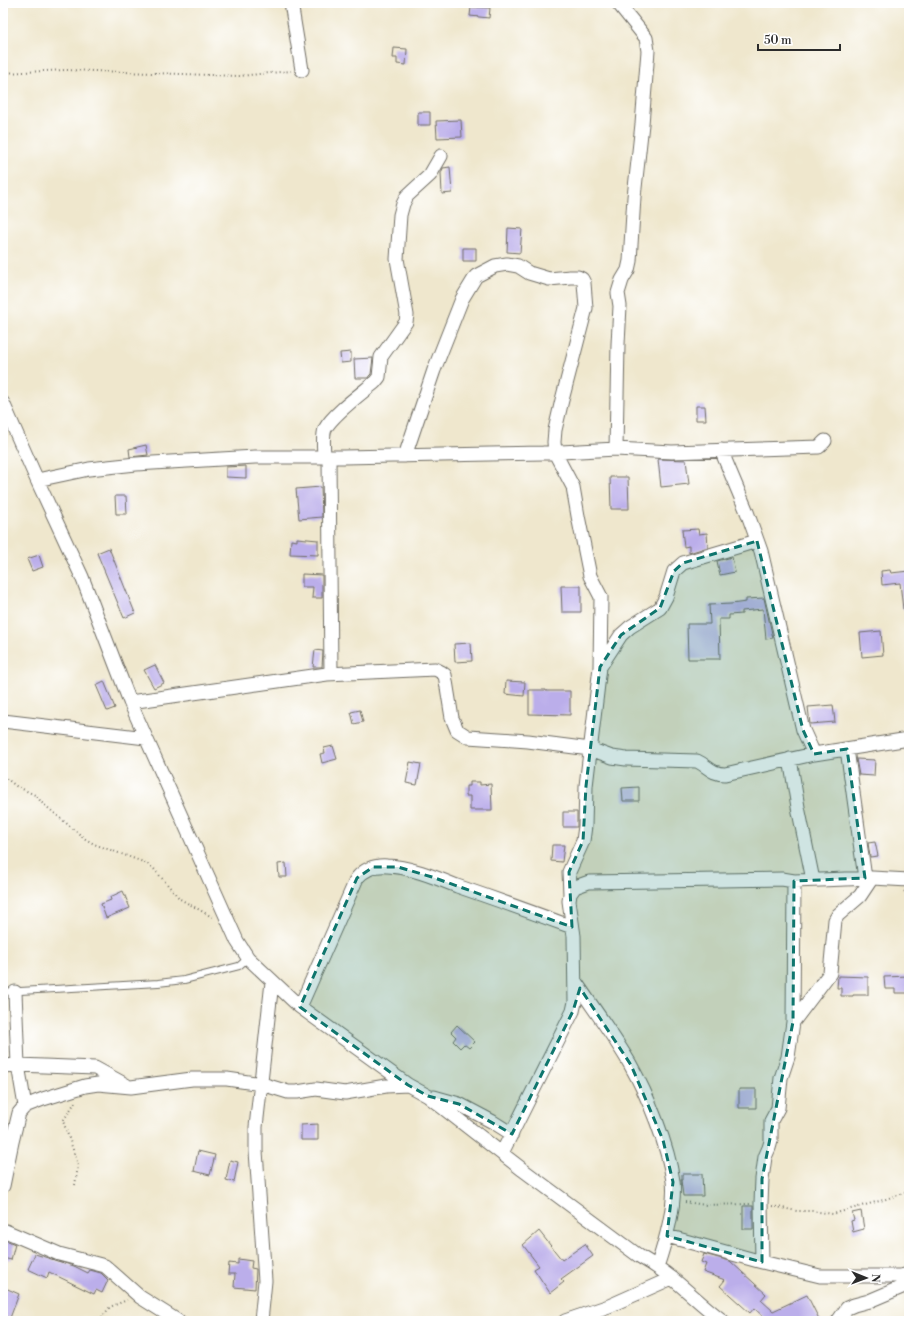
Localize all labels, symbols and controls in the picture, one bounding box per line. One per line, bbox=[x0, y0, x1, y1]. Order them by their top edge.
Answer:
scale bar bbox=[758, 26, 840, 52]
text: 50 m bbox=[764, 33, 792, 48]
north arrow bbox=[846, 1258, 886, 1298]
text: N bbox=[868, 1274, 882, 1283]

